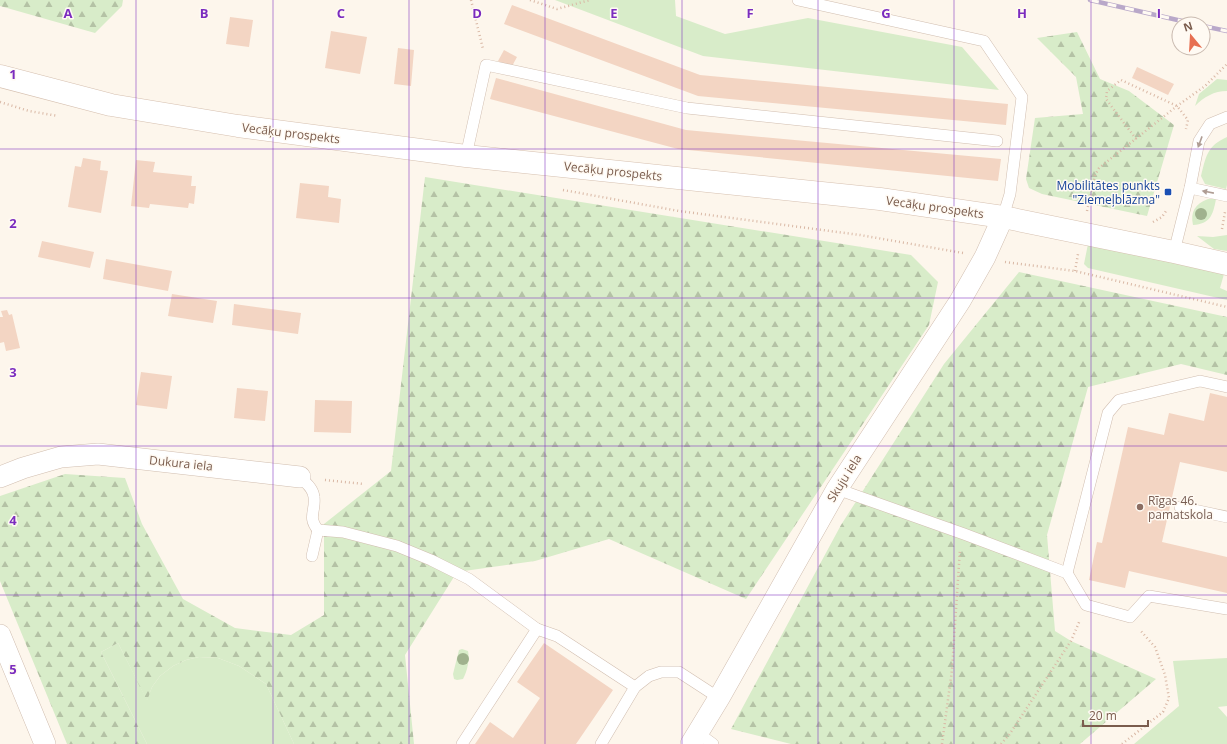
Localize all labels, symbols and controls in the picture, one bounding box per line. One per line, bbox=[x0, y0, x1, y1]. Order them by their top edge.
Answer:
text: A bbox=[64, 4, 73, 22]
text: B bbox=[200, 4, 209, 22]
text: C bbox=[337, 4, 345, 22]
text: D bbox=[472, 4, 482, 22]
text: E bbox=[610, 4, 618, 22]
text: F bbox=[746, 4, 754, 22]
text: G bbox=[881, 4, 891, 22]
text: H bbox=[1017, 4, 1027, 22]
text: I bbox=[1157, 4, 1161, 22]
north arrow bbox=[1171, 16, 1211, 56]
text: N bbox=[1181, 17, 1194, 35]
text: 1 bbox=[9, 65, 17, 83]
street label: Vecāķu prospekts bbox=[241, 119, 341, 147]
one-way arrow bbox=[1196, 136, 1202, 148]
street label: Vecāķu prospekts bbox=[563, 157, 663, 185]
place label: Mobilitātes punkts "Ziemeļblāzma" bbox=[1056, 177, 1160, 208]
marker: Mobilitātes punkts "Ziemeļblāzma" bbox=[1163, 187, 1173, 197]
one-way arrow bbox=[1202, 189, 1215, 195]
street label: Vecāķu prospekts bbox=[885, 192, 985, 222]
text: 2 bbox=[9, 214, 17, 232]
text: 3 bbox=[9, 363, 17, 381]
street label: Dukura iela bbox=[148, 451, 214, 475]
street label: Skuju iela bbox=[823, 451, 865, 505]
place label: Rīgas 46. pamatskola bbox=[1148, 492, 1213, 523]
marker: Rīgas 46. pamatskola bbox=[1135, 502, 1145, 512]
text: 4 bbox=[9, 511, 17, 529]
text: 5 bbox=[9, 660, 17, 678]
scale bar bbox=[1083, 702, 1148, 728]
text: 20 m bbox=[1089, 707, 1117, 724]

